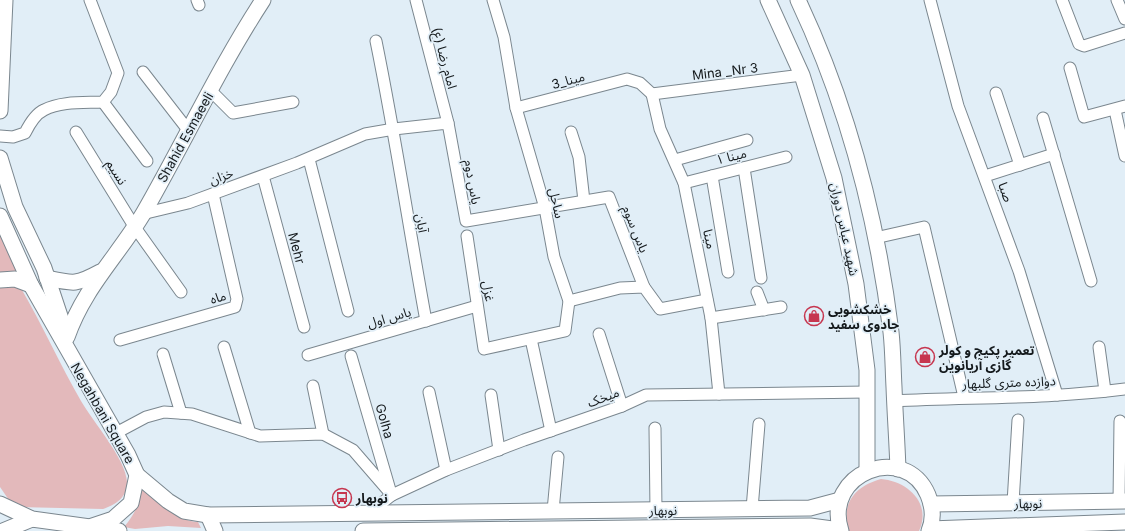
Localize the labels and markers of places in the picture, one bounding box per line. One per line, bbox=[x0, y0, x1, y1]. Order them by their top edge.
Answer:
place label: خشکشویی جادوی سفید bbox=[828, 301, 899, 332]
shop icon: خشکشویی جادوی سفید bbox=[803, 305, 825, 327]
place label: تعمیر پکیج و کولر گازی آریانوین bbox=[938, 342, 1035, 373]
shop icon: تعمیر پکیج و کولر گازی آریانوین bbox=[914, 346, 936, 368]
bus stop icon: نوبهار bbox=[331, 487, 353, 509]
place label: نوبهار bbox=[355, 490, 388, 506]

